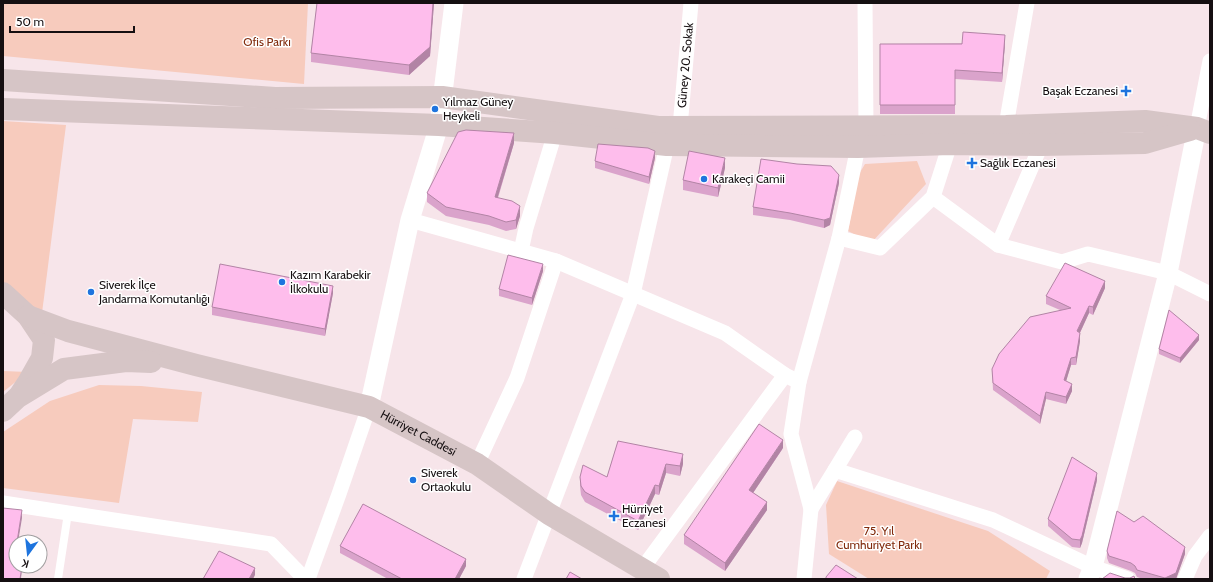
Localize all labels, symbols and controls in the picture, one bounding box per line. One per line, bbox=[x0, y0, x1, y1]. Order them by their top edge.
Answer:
scale bar bbox=[10, 8, 134, 34]
text: 50 m bbox=[16, 14, 44, 29]
street label: Güney 20. Sokak bbox=[674, 21, 696, 109]
park label: Ofis Parkı bbox=[243, 34, 291, 49]
place label: Başak Eczanesi bbox=[1043, 83, 1118, 98]
marker: Başak Eczanesi bbox=[1121, 86, 1131, 96]
place label: Yılmaz Güney Heykeli bbox=[442, 94, 513, 123]
marker: Yılmaz Güney Heykeli bbox=[430, 104, 440, 114]
place label: Sağlık Eczanesi bbox=[980, 155, 1056, 170]
marker: Sağlık Eczanesi bbox=[967, 158, 977, 168]
place label: Karakeçi Camii bbox=[712, 171, 785, 186]
marker: Karakeçi Camii bbox=[699, 174, 709, 184]
place label: Kazım Karabekir İlkokulu bbox=[290, 267, 371, 296]
place label: Siverek İlçe Jandarma Komutanlığı bbox=[98, 277, 210, 306]
marker: Kazım Karabekir İlkokulu bbox=[277, 277, 287, 287]
marker: Siverek İlçe Jandarma Komutanlığı bbox=[86, 287, 96, 297]
street label: Hürriyet Caddesi bbox=[378, 406, 459, 459]
place label: Siverek Ortaokulu bbox=[421, 465, 471, 494]
marker: Siverek Ortaokulu bbox=[408, 475, 418, 485]
place label: Hürriyet Eczanesi bbox=[622, 501, 666, 530]
marker: Hürriyet Eczanesi bbox=[609, 511, 619, 521]
park label: 75. Yıl Cumhuriyet Parkı bbox=[836, 523, 922, 552]
north arrow bbox=[8, 534, 48, 574]
text: K bbox=[20, 556, 31, 571]

